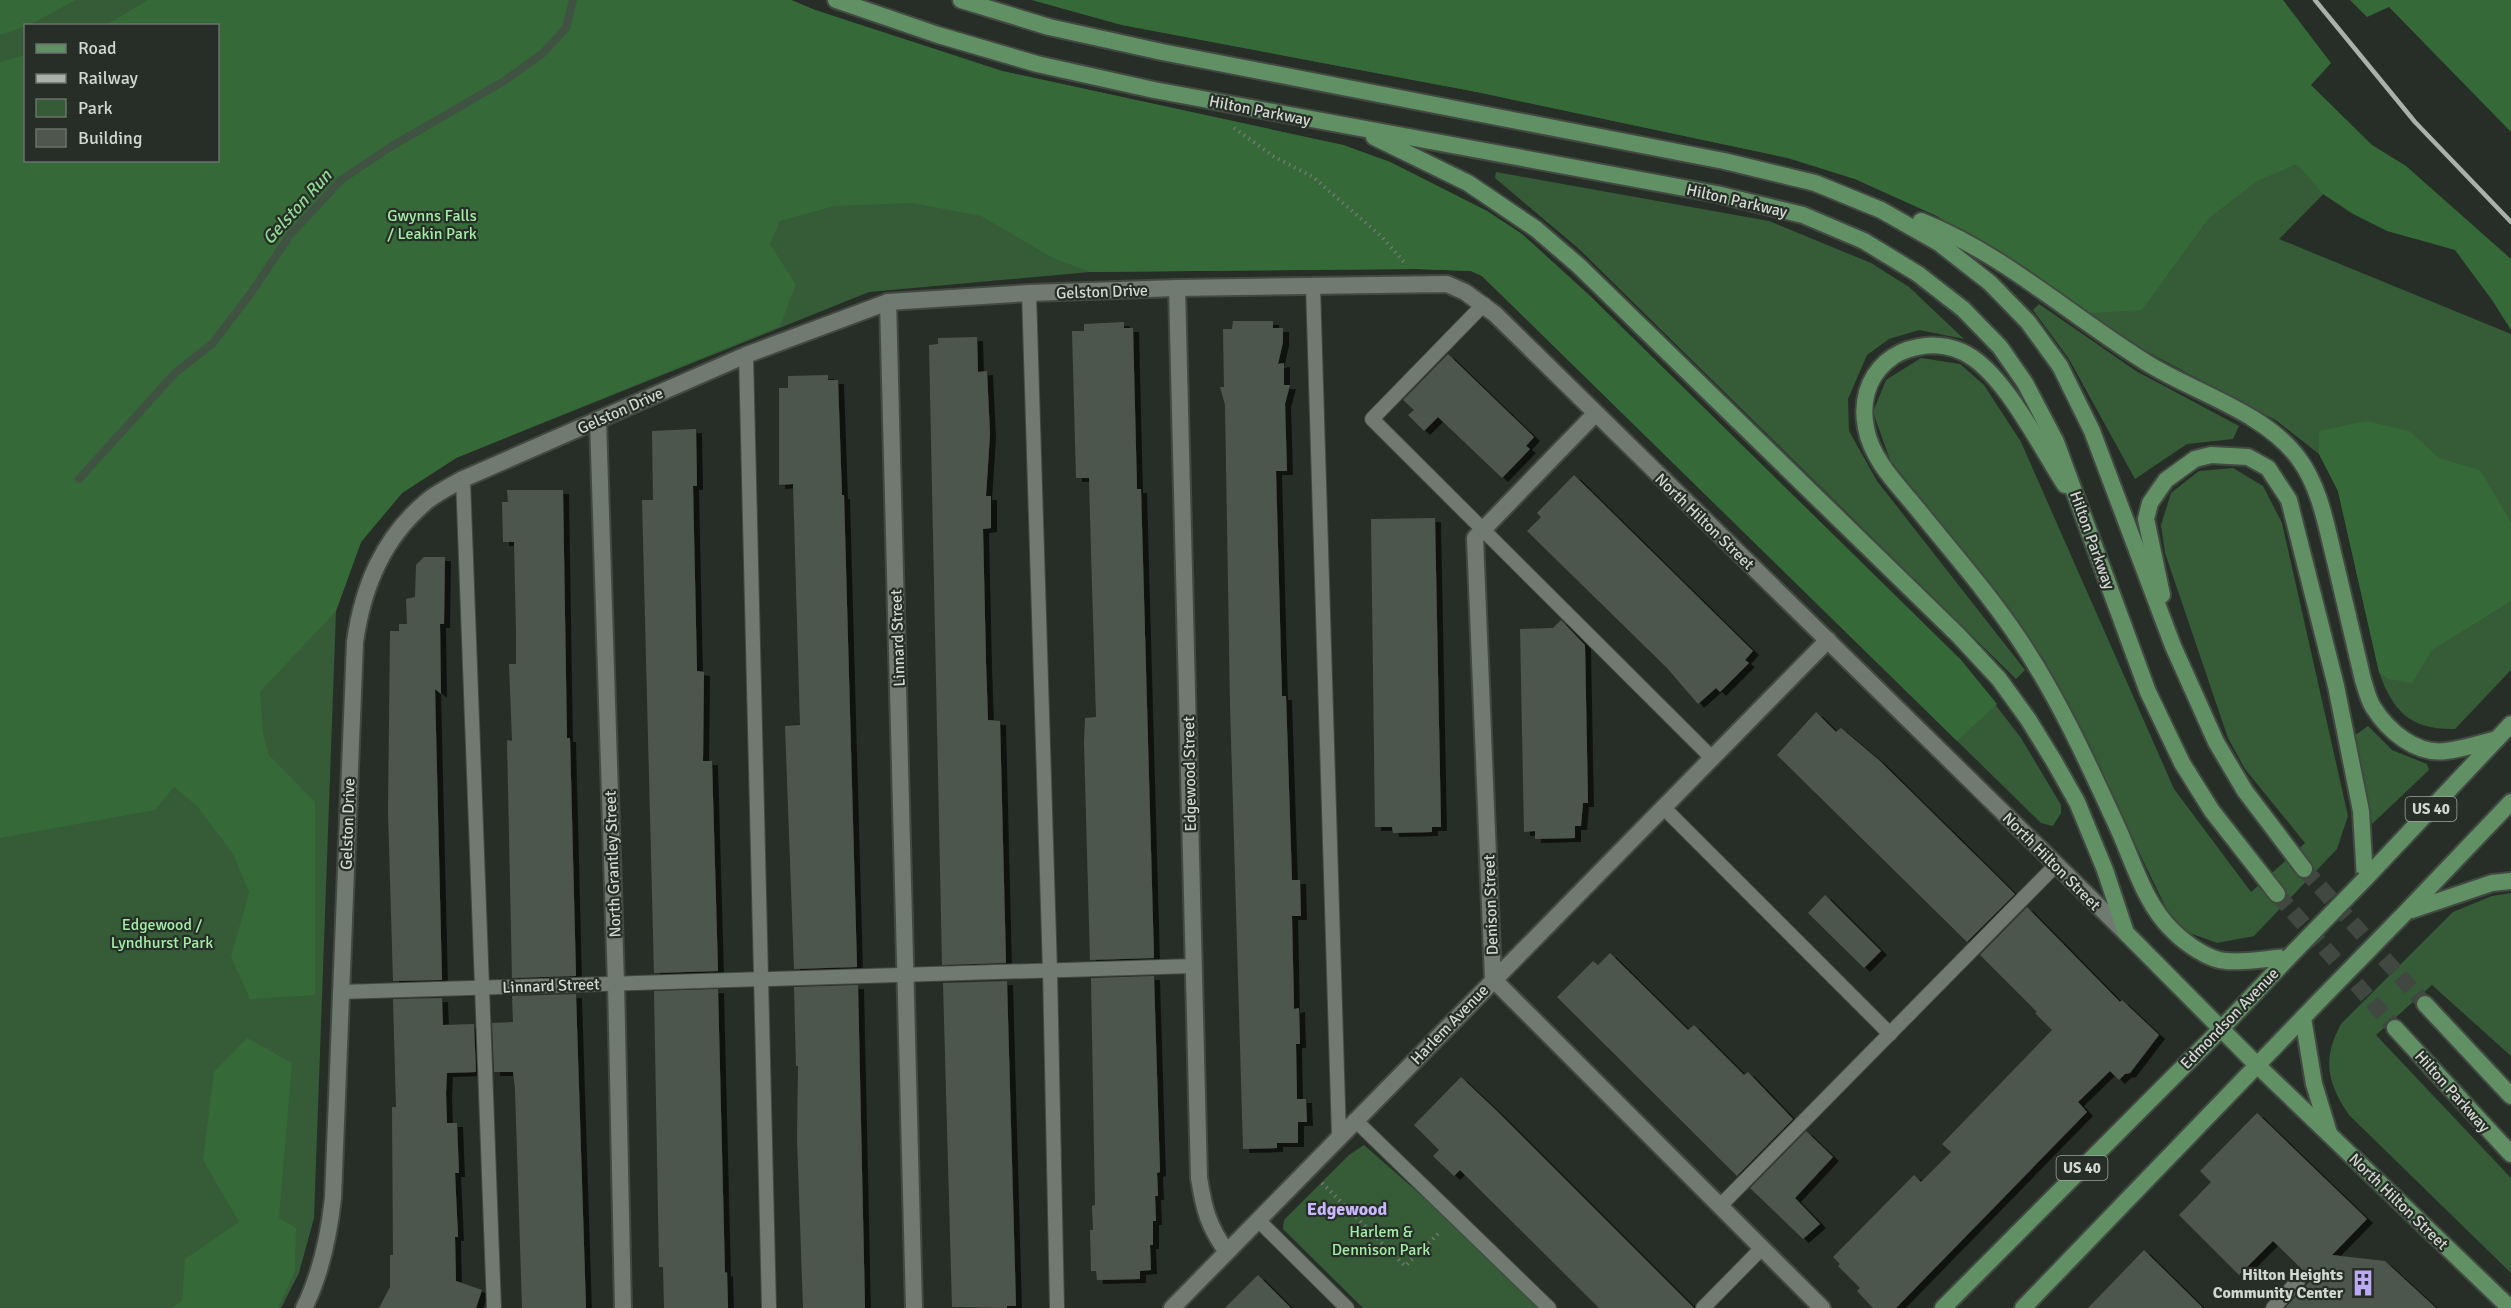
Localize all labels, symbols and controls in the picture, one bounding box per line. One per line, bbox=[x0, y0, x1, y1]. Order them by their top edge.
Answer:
legend bbox=[24, 24, 219, 162]
text: Road bbox=[78, 37, 117, 59]
text: Railway bbox=[78, 67, 139, 89]
street label: Hilton Parkway bbox=[1207, 91, 1313, 131]
text: Park bbox=[78, 97, 113, 119]
text: Building bbox=[78, 127, 142, 149]
water label: Gelston Run bbox=[258, 164, 337, 249]
street label: Hilton Parkway bbox=[1684, 180, 1790, 222]
park label: Gwynns Falls / Leakin Park bbox=[387, 206, 477, 244]
street label: Gelston Drive bbox=[1056, 280, 1148, 304]
street label: Gelston Drive bbox=[574, 383, 666, 439]
street label: North Hilton Street bbox=[1650, 469, 1758, 575]
street label: Hilton Parkway bbox=[2065, 488, 2119, 593]
street label: Linnard Street bbox=[886, 589, 910, 687]
street label: Edgewood Street bbox=[1179, 716, 1201, 832]
street label: Gelston Drive bbox=[336, 778, 360, 870]
street label: North Grantley Street bbox=[600, 790, 626, 938]
road number: US 40 bbox=[2406, 797, 2456, 821]
street label: North Hilton Street bbox=[1998, 808, 2105, 915]
street label: Denison Street bbox=[1479, 854, 1503, 956]
park label: Edgewood / Lyndhurst Park bbox=[111, 915, 213, 953]
street label: Edmondson Avenue bbox=[2176, 964, 2283, 1074]
street label: Linnard Street bbox=[502, 974, 600, 998]
street label: Harlem Avenue bbox=[1407, 980, 1493, 1069]
street label: Hilton Parkway bbox=[2410, 1047, 2495, 1137]
street label: North Hilton Street bbox=[2344, 1149, 2452, 1255]
road number: US 40 bbox=[2056, 1156, 2108, 1180]
district label: Edgewood bbox=[1307, 1198, 1387, 1220]
park label: Harlem & Dennison Park bbox=[1332, 1222, 1430, 1260]
place label: Hilton Heights Community Center bbox=[2213, 1265, 2344, 1303]
building icon: Hilton Heights Community Center bbox=[2348, 1268, 2378, 1298]

